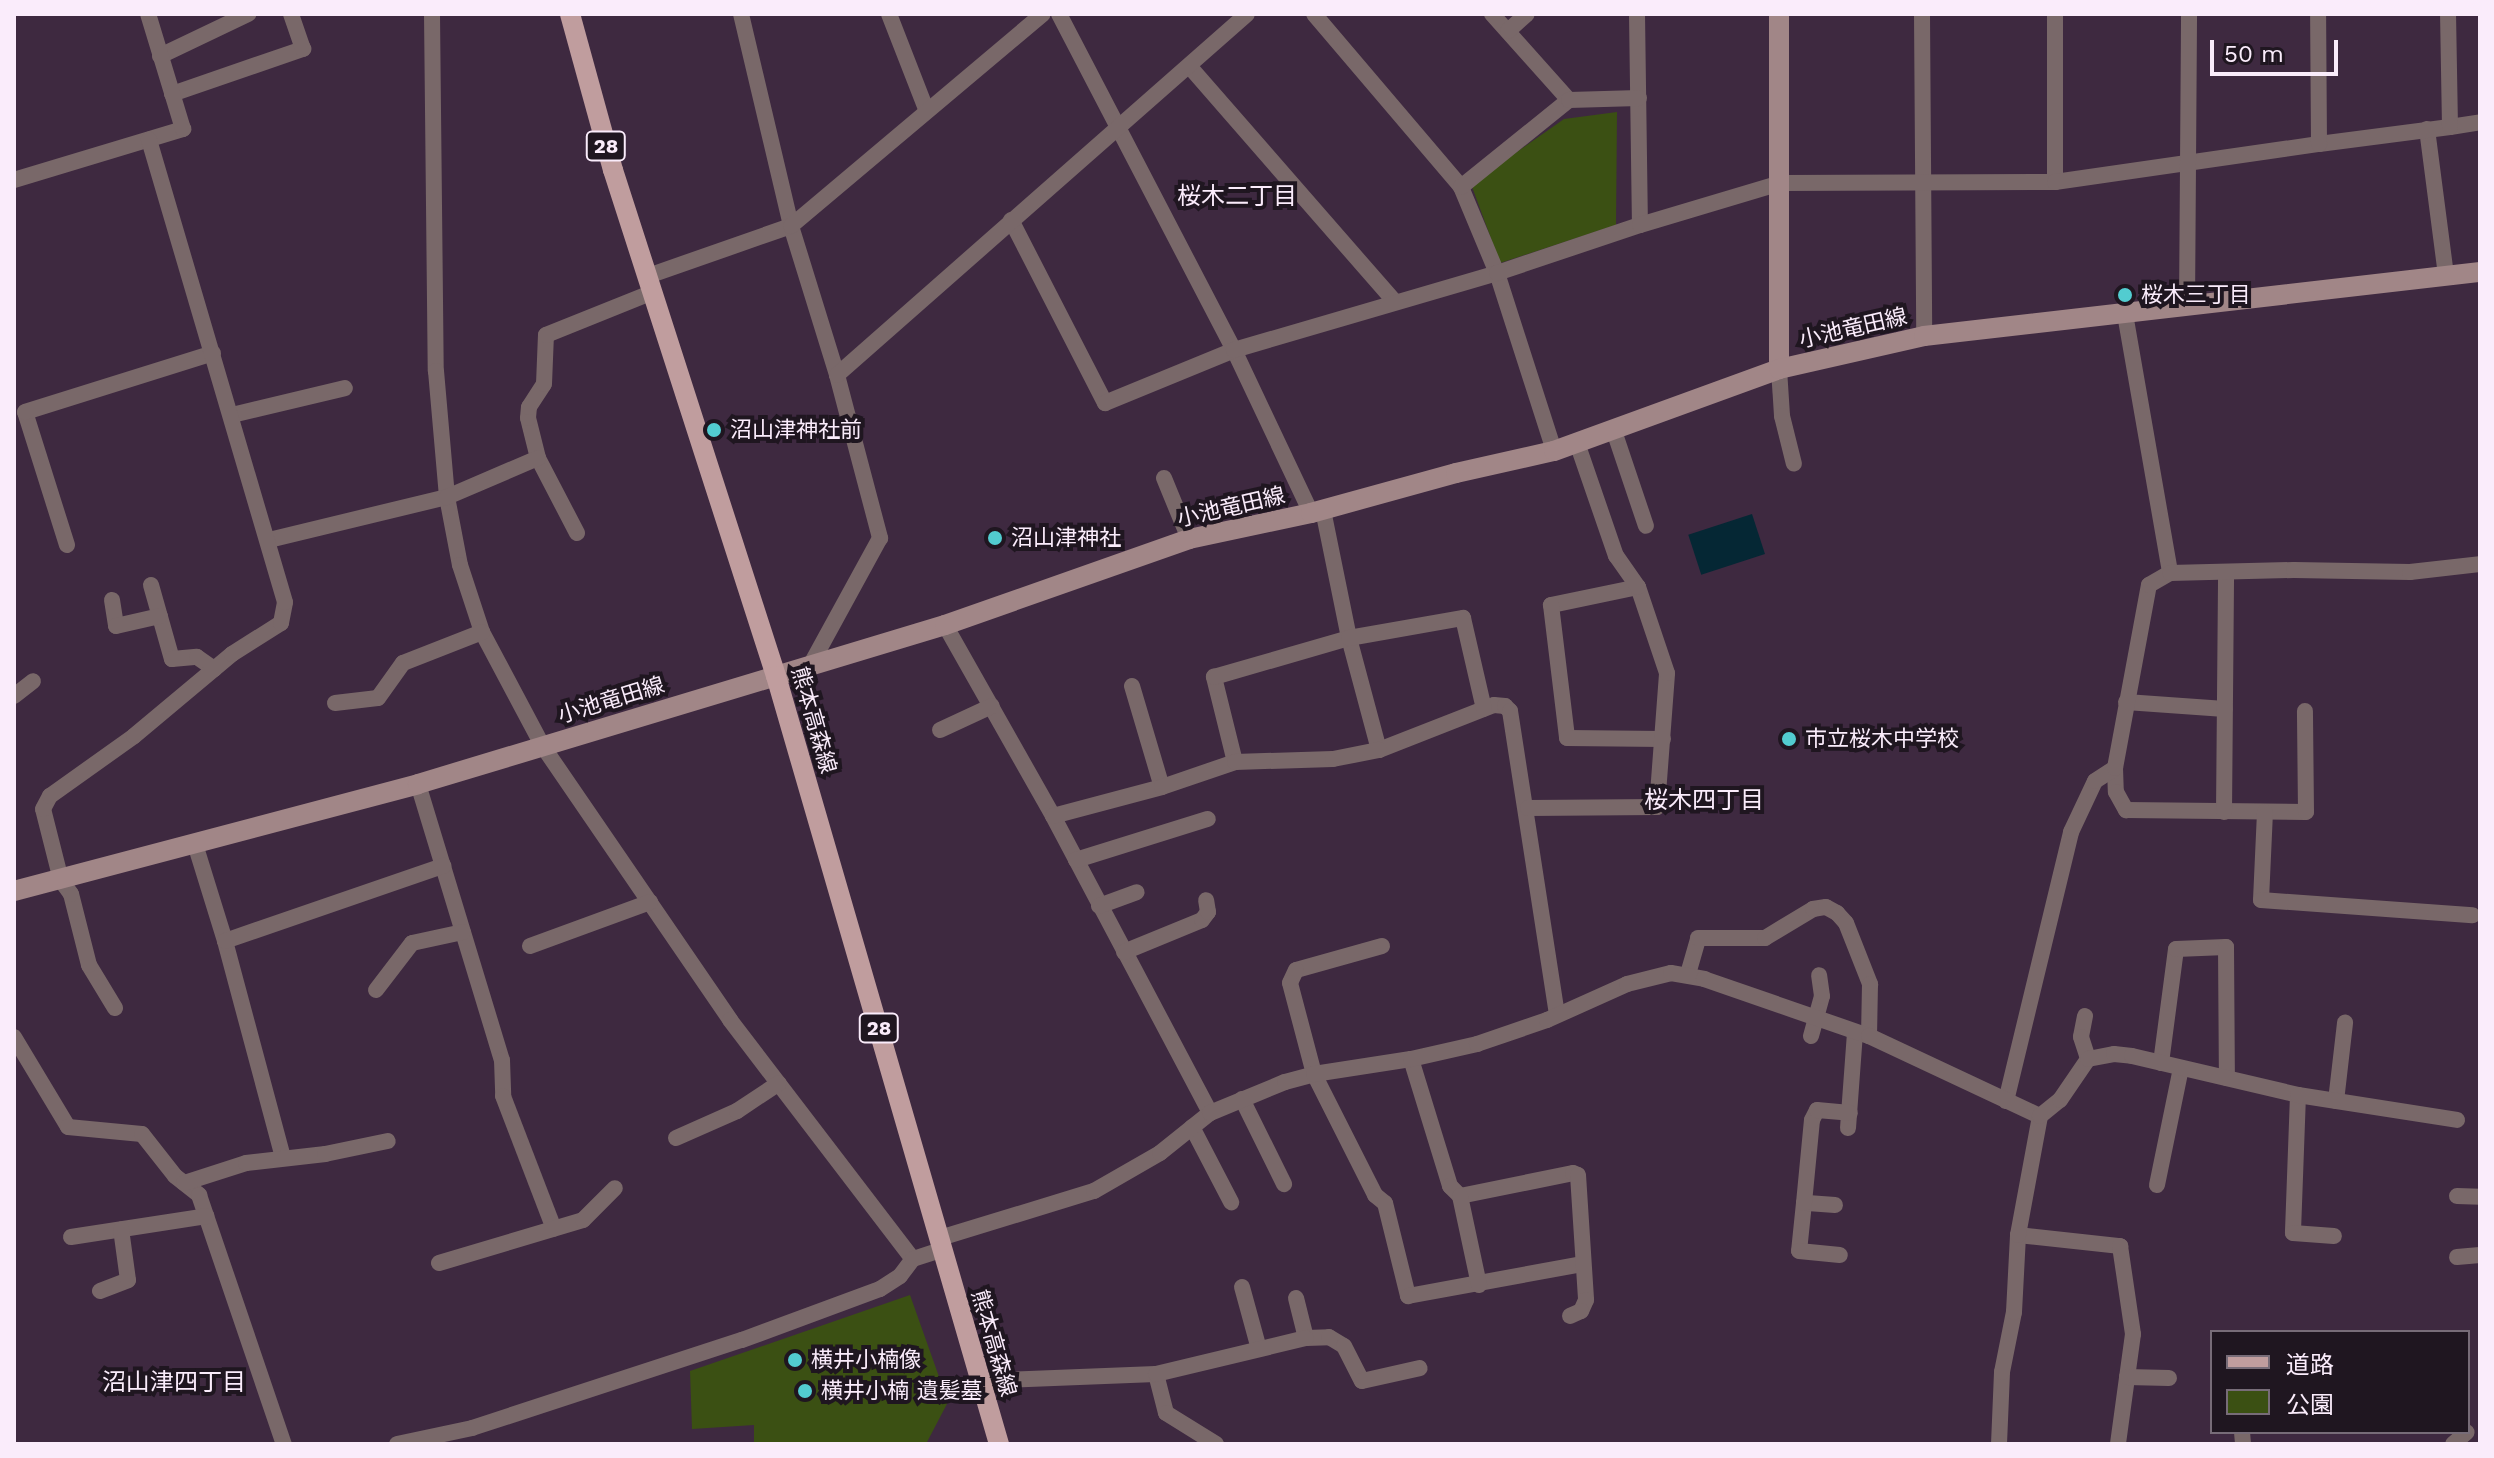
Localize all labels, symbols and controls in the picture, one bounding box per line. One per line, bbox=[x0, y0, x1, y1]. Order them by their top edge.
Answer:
scale bar bbox=[2214, 24, 2342, 74]
text: 50 m bbox=[2224, 40, 2284, 68]
road number: 28 bbox=[584, 130, 628, 162]
district label: 桜木二丁目 bbox=[1177, 183, 1297, 211]
place label: 桜木三丁目 bbox=[2141, 282, 2251, 308]
marker: 桜木三丁目 bbox=[2116, 286, 2134, 304]
street label: 小池竜田線 bbox=[1796, 303, 1910, 353]
place label: 沼山津神社前 bbox=[730, 417, 862, 443]
marker: 沼山津神社前 bbox=[705, 421, 723, 439]
street label: 小池竜田線 bbox=[1174, 482, 1288, 532]
place label: 沼山津神社 bbox=[1011, 525, 1121, 551]
marker: 沼山津神社 bbox=[986, 529, 1004, 547]
street label: 熊本高森線 bbox=[786, 663, 842, 777]
street label: 小池竜田線 bbox=[555, 671, 667, 729]
place label: 市立桜木中学校 bbox=[1805, 726, 1959, 752]
marker: 市立桜木中学校 bbox=[1780, 730, 1798, 748]
district label: 桜木四丁目 bbox=[1644, 787, 1764, 815]
road number: 28 bbox=[857, 1012, 901, 1044]
street label: 熊本高森線 bbox=[966, 1286, 1022, 1400]
legend bbox=[2210, 1330, 2470, 1434]
place label: 横井小楠像 bbox=[811, 1347, 921, 1373]
marker: 横井小楠像 bbox=[786, 1351, 804, 1369]
text: 道路 bbox=[2286, 1351, 2334, 1379]
district label: 沼山津四丁目 bbox=[102, 1369, 246, 1397]
place label: 横井小楠 遺髪墓 bbox=[821, 1378, 983, 1404]
marker: 横井小楠 遺髪墓 bbox=[796, 1382, 814, 1400]
text: 公園 bbox=[2286, 1391, 2334, 1419]

